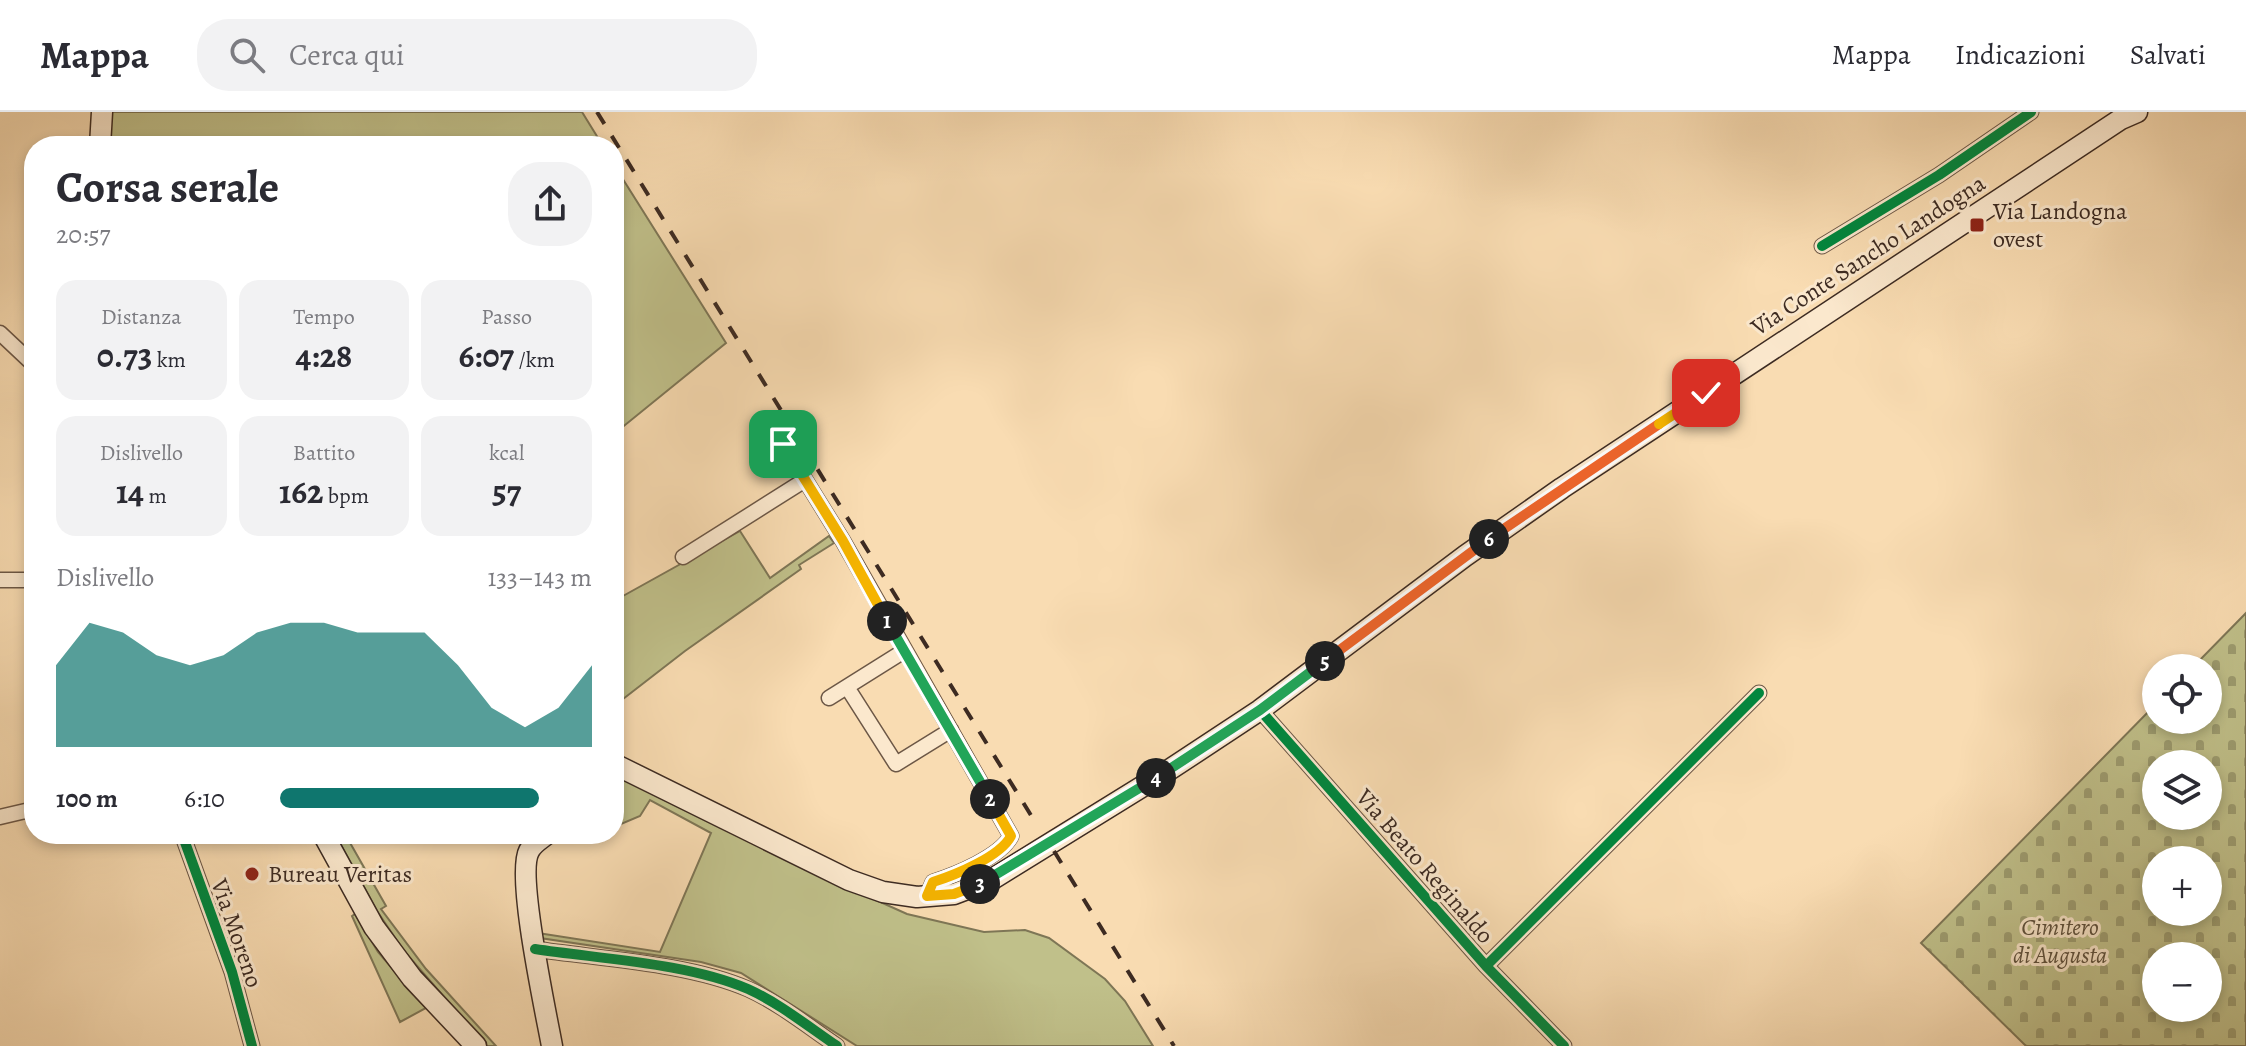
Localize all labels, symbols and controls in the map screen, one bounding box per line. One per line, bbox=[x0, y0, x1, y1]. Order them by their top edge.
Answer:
search box bbox=[197, 19, 757, 91]
text: Mappa bbox=[40, 29, 149, 81]
icon: search bbox=[225, 33, 269, 77]
text: Cerca qui bbox=[289, 35, 404, 75]
text: Mappa bbox=[1832, 36, 1911, 74]
text: Indicazioni bbox=[1955, 36, 2086, 74]
text: Salvati bbox=[2130, 36, 2206, 74]
text: Corsa serale bbox=[56, 157, 279, 217]
button: share bbox=[508, 162, 592, 246]
street label: Via Conte Sancho Landogna bbox=[1744, 167, 1992, 343]
place label: Via Landogna ovest bbox=[1992, 195, 2128, 255]
marker: Via Landogna ovest bbox=[1968, 216, 1986, 234]
text: 20:57 bbox=[56, 217, 111, 252]
text: Distanza bbox=[101, 302, 182, 332]
text: Tempo bbox=[293, 302, 355, 332]
text: Passo bbox=[481, 302, 532, 332]
text: 0.73 bbox=[97, 332, 152, 379]
text: 4:28 bbox=[296, 332, 352, 379]
text: 6:07 bbox=[458, 332, 514, 379]
text: km bbox=[152, 345, 186, 375]
text: /km bbox=[514, 345, 555, 375]
pin bbox=[1672, 359, 1740, 427]
icon: check bbox=[1684, 371, 1728, 415]
pin bbox=[749, 410, 817, 478]
icon: arrive bbox=[761, 422, 805, 466]
text: Dislivello bbox=[100, 438, 183, 468]
text: Battito bbox=[293, 438, 355, 468]
text: kcal bbox=[489, 438, 524, 468]
text: 14 bbox=[116, 468, 144, 515]
text: 162 bbox=[279, 468, 324, 515]
text: 57 bbox=[492, 468, 521, 515]
text: m bbox=[144, 481, 167, 511]
text: bpm bbox=[324, 481, 369, 511]
pin: 6 bbox=[1469, 519, 1509, 559]
text: 6 bbox=[1484, 524, 1494, 554]
text: Dislivello bbox=[56, 560, 154, 595]
text: 133–143 m bbox=[487, 560, 592, 595]
pin: 1 bbox=[867, 601, 907, 641]
text: 1 bbox=[883, 606, 891, 636]
pin: 5 bbox=[1305, 641, 1345, 681]
text: 5 bbox=[1320, 646, 1330, 676]
map controls bbox=[2142, 654, 2222, 1022]
button: locate bbox=[2142, 654, 2222, 734]
button: layers bbox=[2142, 750, 2222, 830]
pin: 4 bbox=[1136, 758, 1176, 798]
text: 4 bbox=[1151, 763, 1161, 793]
pin: 2 bbox=[970, 779, 1010, 819]
text: 100 m bbox=[56, 781, 118, 816]
text: 6:10 bbox=[184, 781, 225, 816]
street label: Via Beato Reginaldo bbox=[1348, 781, 1501, 950]
text: 2 bbox=[985, 784, 995, 814]
button: + bbox=[2142, 846, 2222, 926]
place label: Bureau Veritas bbox=[268, 858, 412, 890]
pin: 3 bbox=[960, 864, 1000, 904]
marker: Bureau Veritas bbox=[243, 865, 261, 883]
text: 3 bbox=[975, 869, 985, 899]
street label: Via Moreno bbox=[203, 873, 271, 992]
park label: Cimitero di Augusta bbox=[2013, 911, 2107, 971]
button: − bbox=[2142, 942, 2222, 1022]

